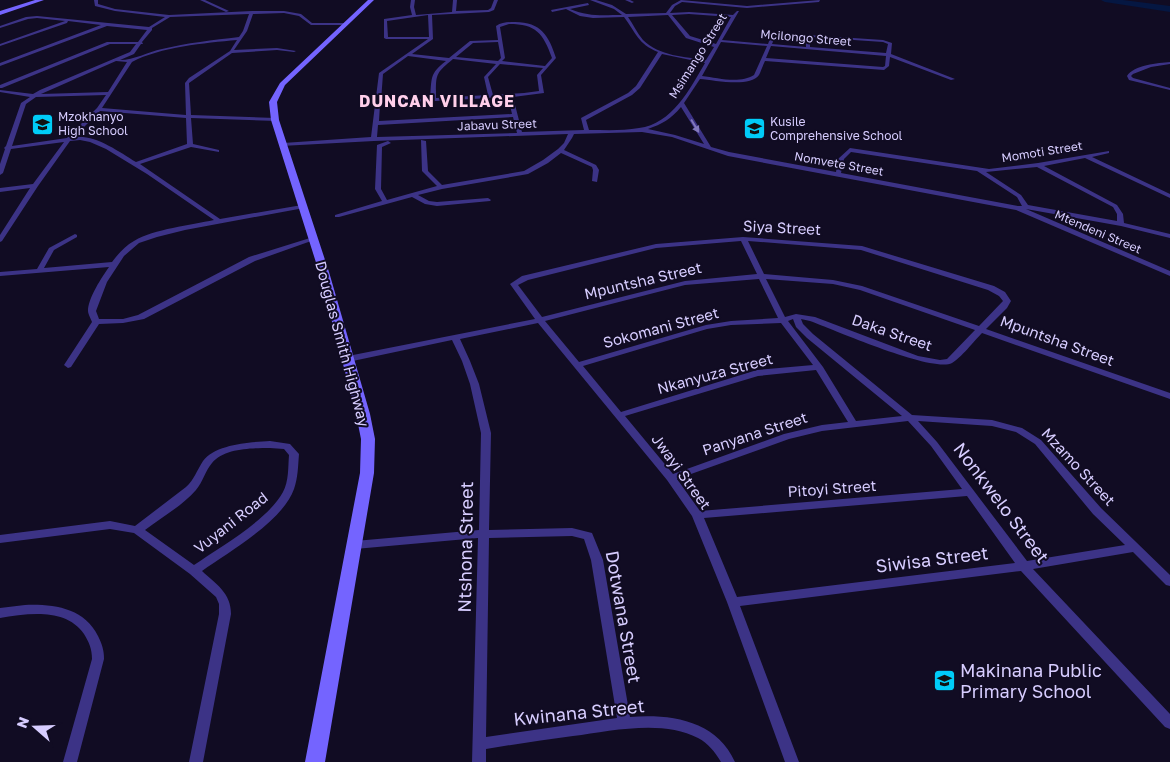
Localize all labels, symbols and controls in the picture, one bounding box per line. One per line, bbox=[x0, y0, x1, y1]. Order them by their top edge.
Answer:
street label: Msimango Street bbox=[665, 10, 730, 101]
street label: Mcilongo Street bbox=[760, 26, 852, 49]
district label: DUNCAN VILLAGE bbox=[359, 91, 515, 111]
place label: Mzokhanyo High School bbox=[58, 109, 128, 138]
school or university icon: Mzokhanyo High School bbox=[30, 112, 54, 136]
place label: Kusile Comprehensive School bbox=[770, 114, 903, 143]
street label: Jabavu Street bbox=[457, 116, 537, 133]
school or university icon: Kusile Comprehensive School bbox=[742, 117, 766, 141]
one-way arrow bbox=[690, 120, 699, 133]
street label: Momoti Street bbox=[1000, 138, 1084, 165]
street label: Nomvete Street bbox=[793, 148, 885, 179]
street label: Mtendeni Street bbox=[1052, 206, 1144, 257]
street label: Siya Street bbox=[743, 216, 822, 238]
street label: Mpuntsha Street bbox=[582, 258, 703, 302]
street label: Douglas Smith Highway bbox=[312, 259, 374, 429]
street label: Sokomani Street bbox=[601, 303, 721, 351]
street label: Daka Street bbox=[850, 310, 935, 354]
street label: Mpuntsha Street bbox=[998, 311, 1117, 369]
street label: Nkanyuza Street bbox=[655, 349, 774, 397]
street label: Panyana Street bbox=[700, 408, 809, 459]
street label: Mzamo Street bbox=[1038, 424, 1119, 509]
street label: Jwayi Street bbox=[648, 430, 715, 513]
street label: Nonkwelo Street bbox=[949, 438, 1054, 567]
street label: Pitoyi Street bbox=[787, 476, 877, 500]
street label: Ntshona Street bbox=[453, 481, 477, 613]
street label: Vuyani Road bbox=[190, 488, 271, 557]
street label: Siwisa Street bbox=[874, 541, 989, 577]
street label: Dotwana Street bbox=[601, 549, 646, 685]
place label: Makinana Public Primary School bbox=[960, 659, 1102, 702]
school or university icon: Makinana Public Primary School bbox=[932, 669, 956, 693]
street label: Kwinana Street bbox=[512, 694, 645, 730]
north arrow bbox=[10, 702, 60, 752]
text: N bbox=[13, 714, 32, 730]

